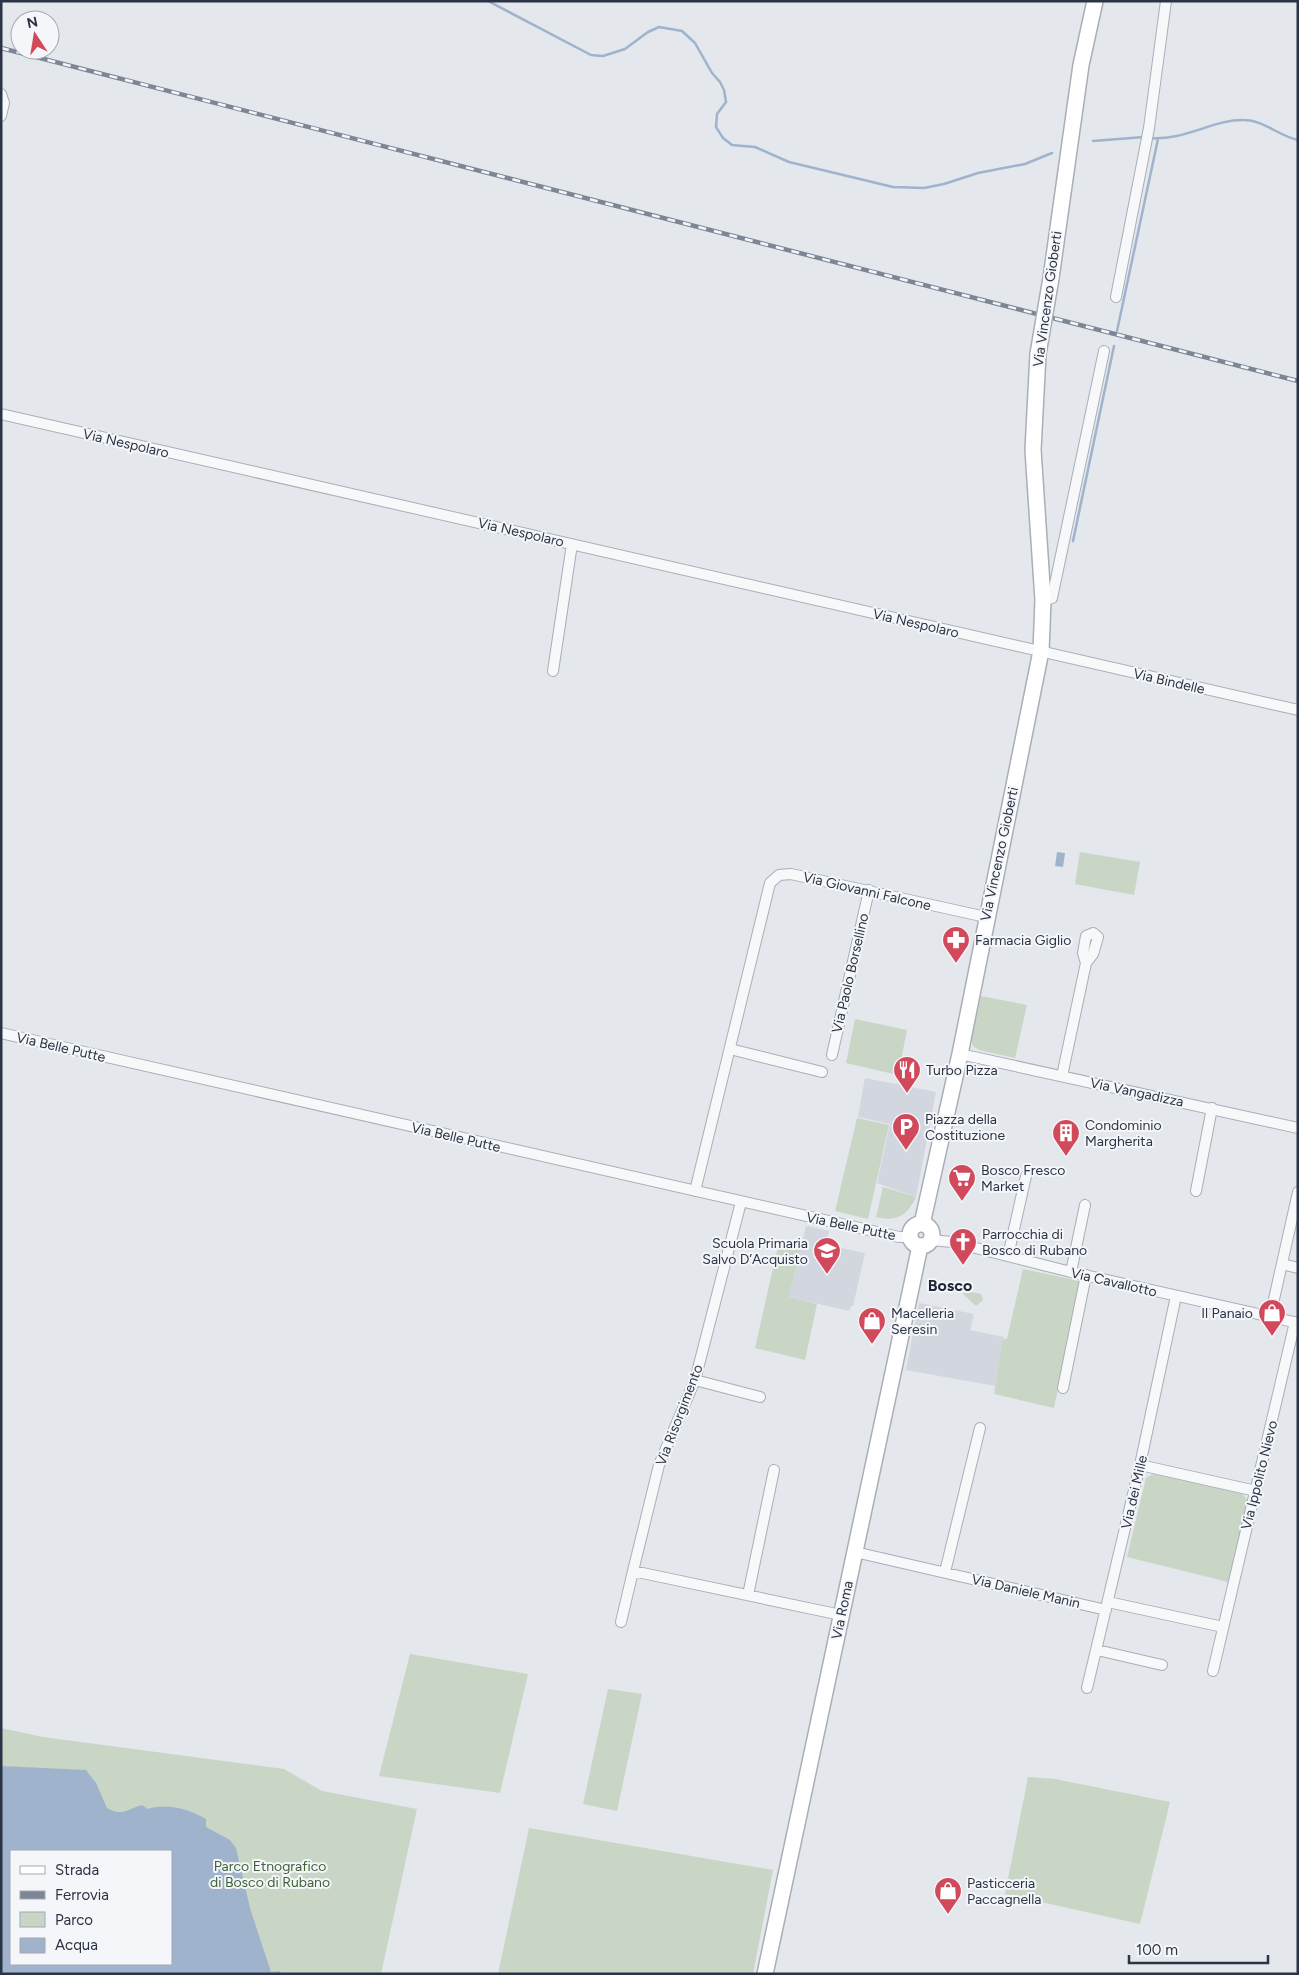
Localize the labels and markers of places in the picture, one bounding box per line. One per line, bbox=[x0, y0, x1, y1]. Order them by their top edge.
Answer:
pharmacy icon: Farmacia Giglio bbox=[941, 925, 971, 964]
place label: Farmacia Giglio bbox=[975, 932, 1071, 949]
restaurant icon: Turbo Pizza bbox=[892, 1055, 922, 1094]
place label: Turbo Pizza bbox=[926, 1062, 998, 1079]
place label: Piazza della Costituzione bbox=[925, 1111, 1005, 1144]
parking icon: Piazza della Costituzione bbox=[891, 1112, 921, 1151]
place label: Condominio Margherita bbox=[1085, 1117, 1162, 1150]
building icon: Condominio Margherita bbox=[1051, 1118, 1081, 1157]
place label: Bosco Fresco Market bbox=[981, 1162, 1065, 1195]
supermarket icon: Bosco Fresco Market bbox=[947, 1163, 977, 1202]
place label: Parrocchia di Bosco di Rubano bbox=[982, 1226, 1087, 1259]
church icon: Parrocchia di Bosco di Rubano bbox=[948, 1227, 978, 1266]
place label: Scuola Primaria Salvo D’Acquisto bbox=[702, 1235, 808, 1268]
school or university icon: Scuola Primaria Salvo D’Acquisto bbox=[812, 1236, 842, 1275]
shop icon: Il Panaio bbox=[1257, 1298, 1287, 1337]
place label: Macelleria Seresin bbox=[891, 1305, 954, 1338]
place label: Il Panaio bbox=[1201, 1305, 1253, 1322]
shop icon: Macelleria Seresin bbox=[857, 1306, 887, 1345]
place label: Pasticceria Paccagnella bbox=[967, 1875, 1041, 1908]
shop icon: Pasticceria Paccagnella bbox=[933, 1876, 963, 1915]

